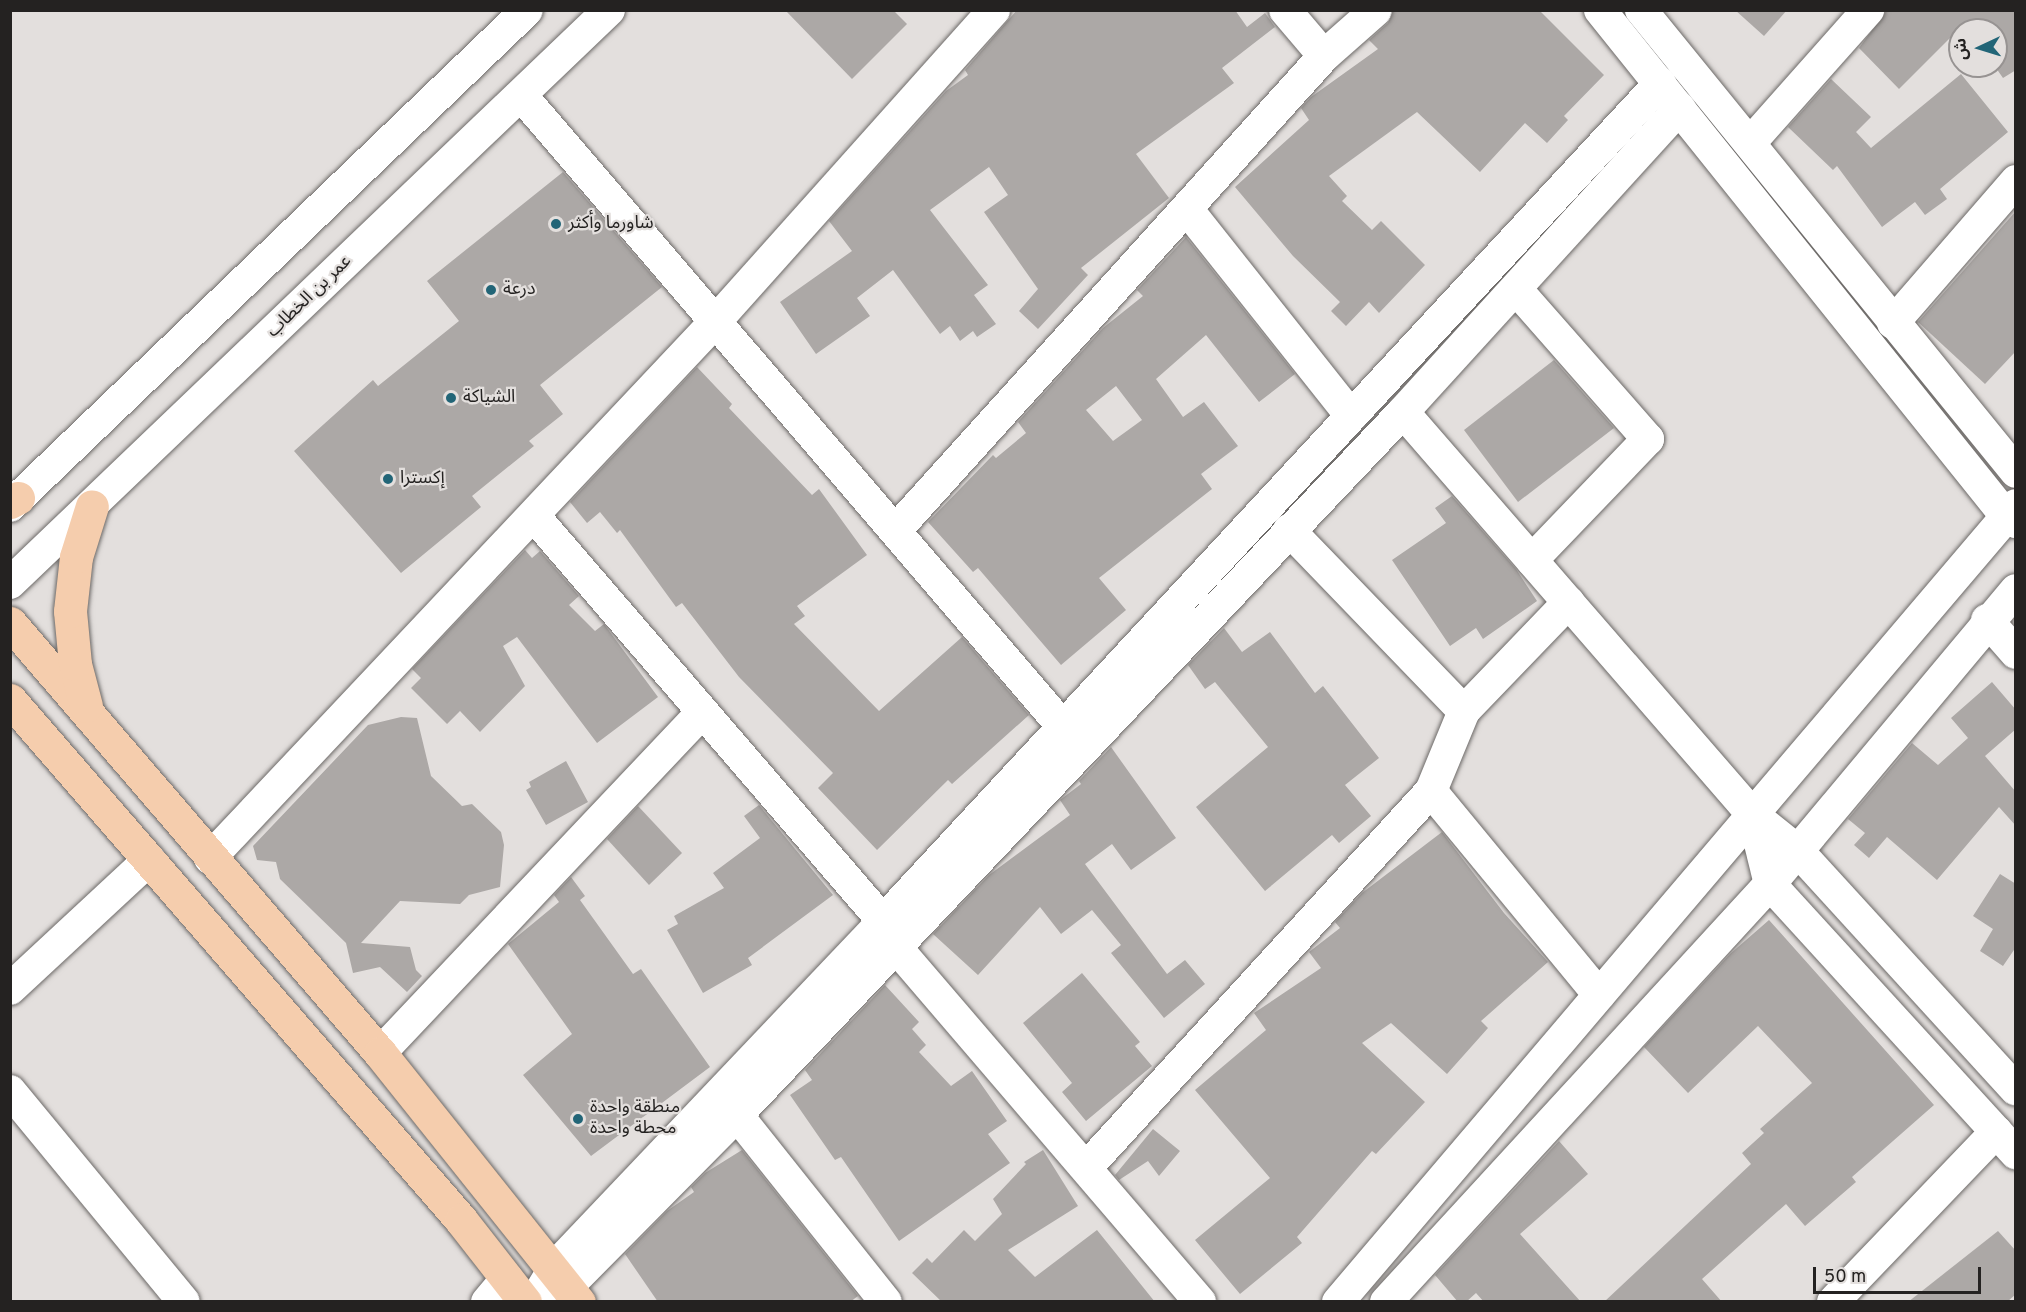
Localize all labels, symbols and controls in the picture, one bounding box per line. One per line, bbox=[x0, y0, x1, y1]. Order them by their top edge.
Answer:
north arrow bbox=[1948, 18, 2008, 78]
text: ش bbox=[1951, 37, 1973, 61]
place label: شاورما وأكثر bbox=[568, 213, 654, 235]
marker: شاورما وأكثر bbox=[549, 217, 563, 231]
street label: عمر بن الخطاب bbox=[263, 251, 357, 343]
place label: درعة bbox=[503, 279, 536, 301]
marker: درعة bbox=[484, 283, 498, 297]
place label: الشياكة bbox=[463, 387, 515, 409]
marker: الشياكة bbox=[444, 391, 458, 405]
place label: إكسترا bbox=[400, 468, 445, 490]
marker: إكسترا bbox=[381, 472, 395, 486]
place label: منطقة واحدة محطة واحدة bbox=[590, 1098, 680, 1140]
marker: منطقة واحدة محطة واحدة bbox=[571, 1112, 585, 1126]
scale bar bbox=[1816, 1255, 1984, 1293]
text: 50 m bbox=[1824, 1266, 1866, 1289]

